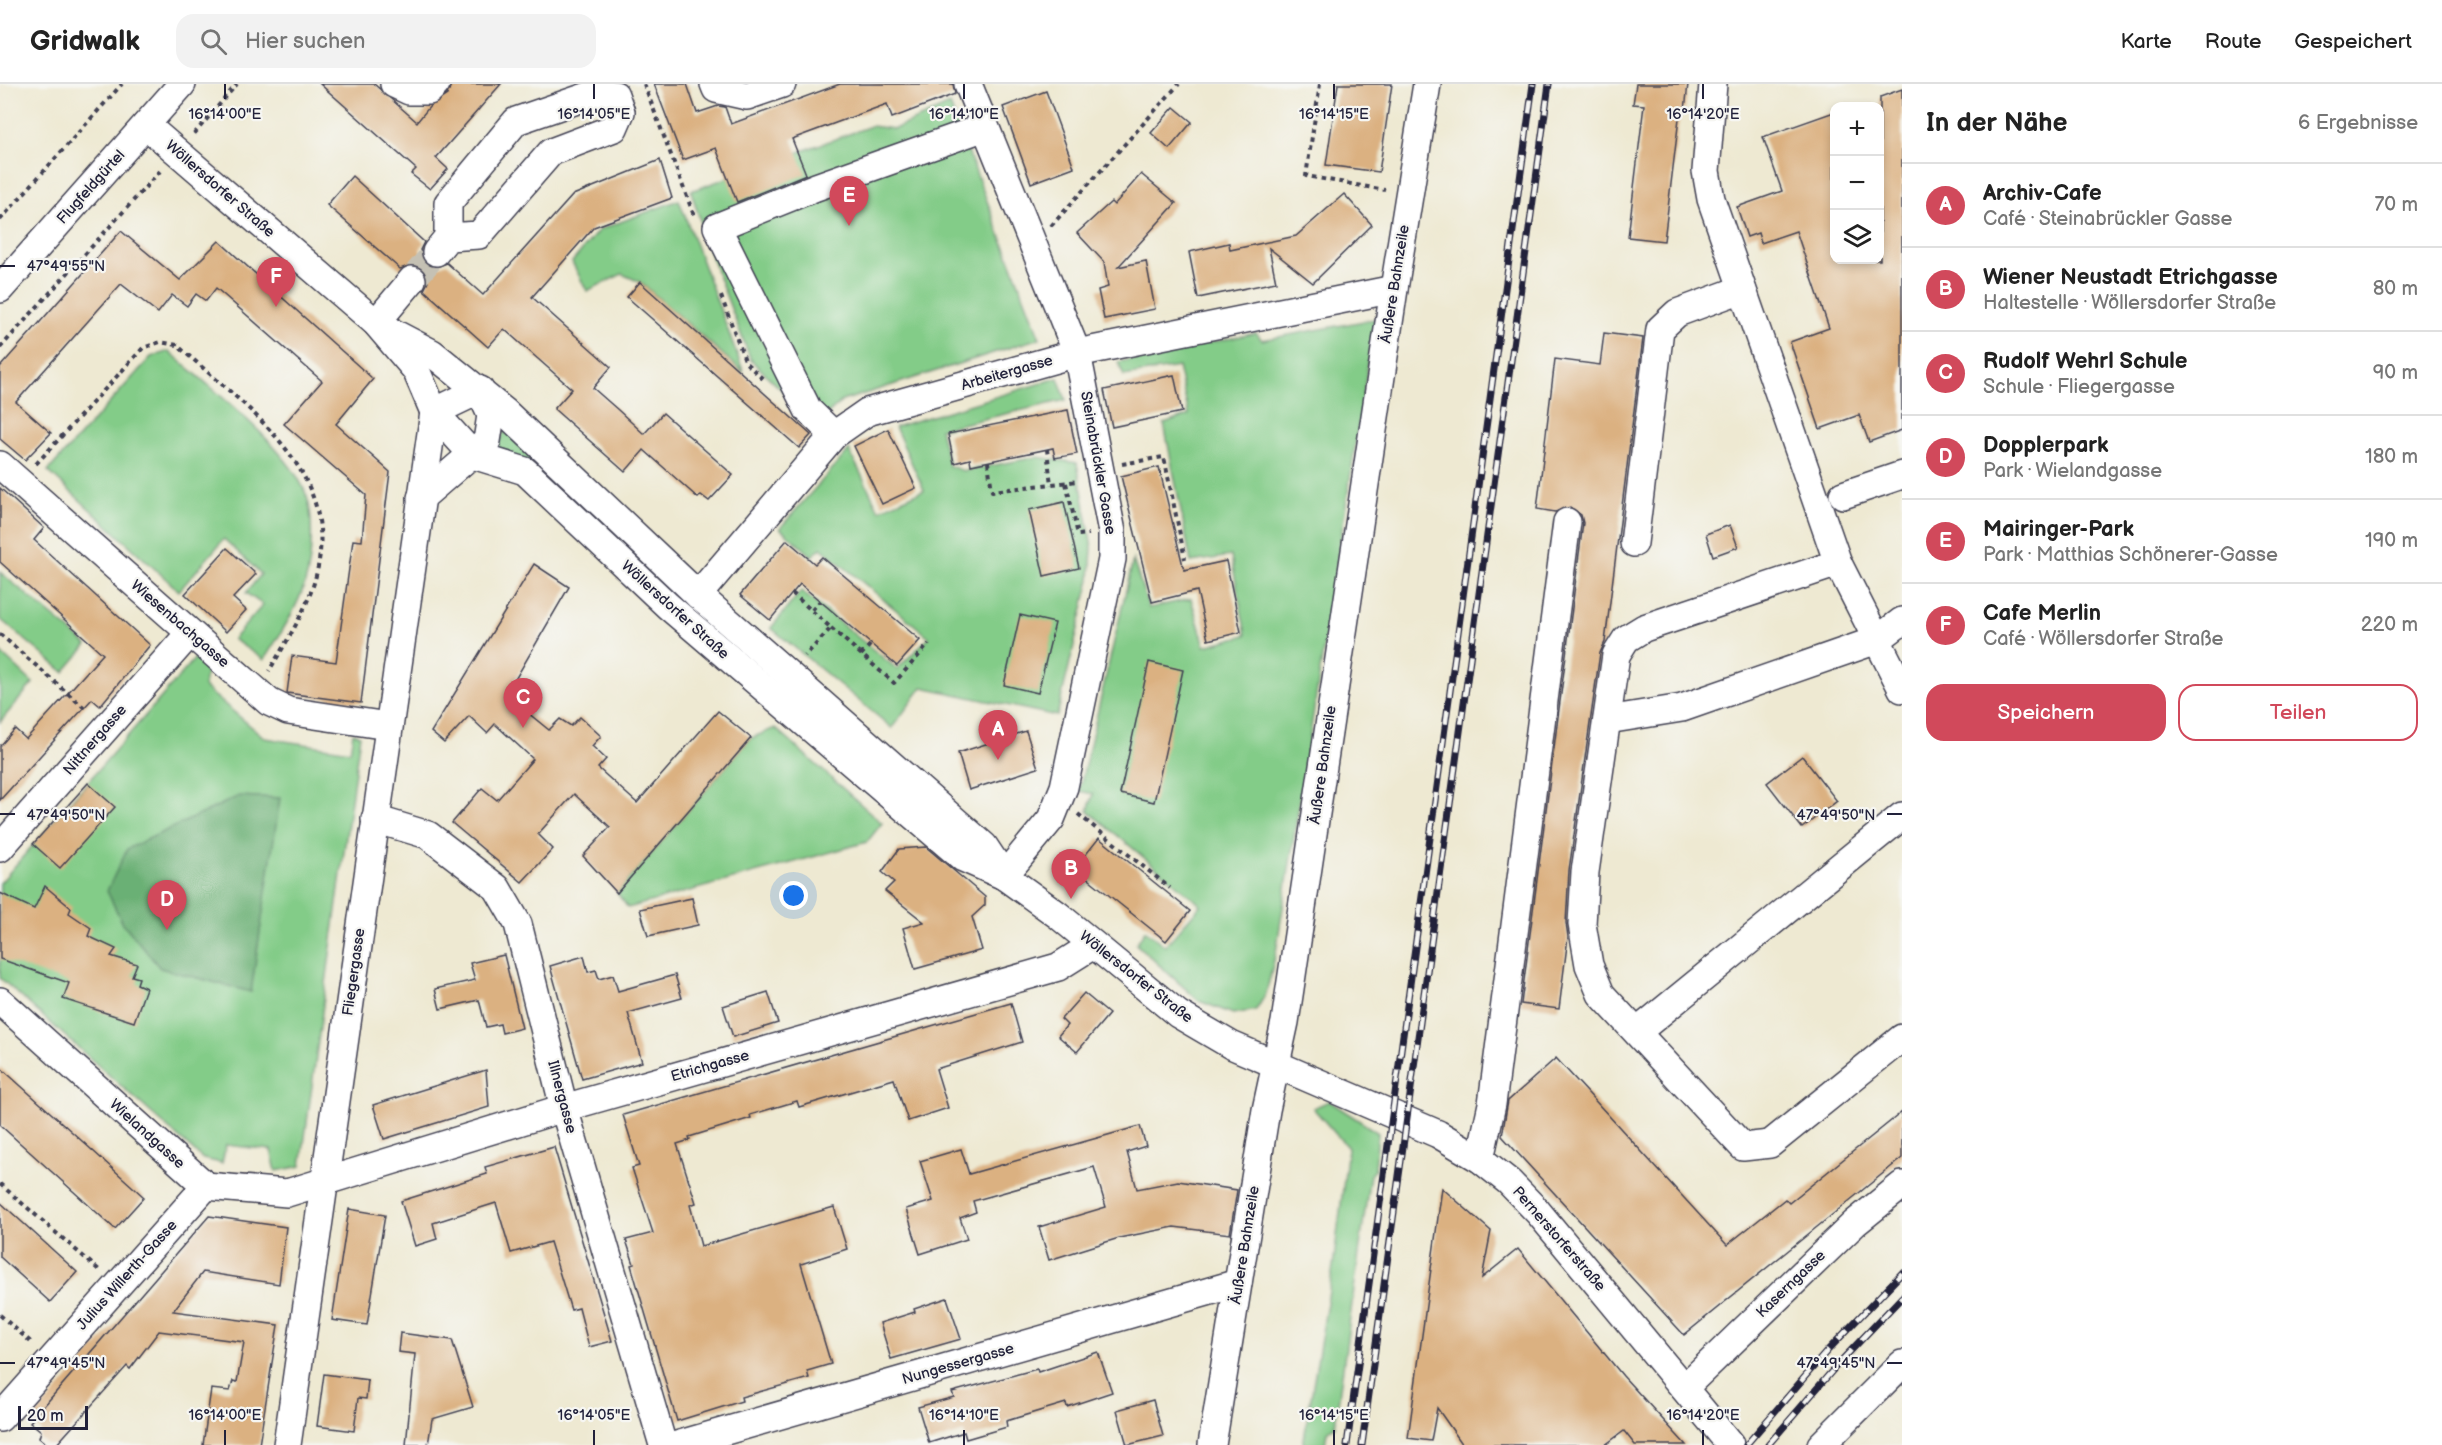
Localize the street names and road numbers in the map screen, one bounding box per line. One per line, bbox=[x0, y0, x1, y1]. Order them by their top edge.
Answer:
street label: Wöllersdorfer Straße bbox=[161, 136, 279, 242]
street label: Flugfeldgürtel bbox=[53, 146, 129, 228]
street label: Äußere Bahnzeile bbox=[1376, 223, 1414, 345]
street label: Arbeitergasse bbox=[959, 351, 1055, 395]
street label: Steinabrückler Gasse bbox=[1076, 390, 1120, 536]
street label: Wöllersdorfer Straße bbox=[617, 557, 733, 664]
street label: Wiesenbachgasse bbox=[127, 576, 233, 672]
street label: Nittnergasse bbox=[59, 701, 131, 779]
street label: Äußere Bahnzeile bbox=[1305, 704, 1341, 826]
street label: Fliegergasse bbox=[338, 927, 370, 1017]
street label: Wöllersdorfer Straße bbox=[1075, 927, 1197, 1027]
street label: Etrichgasse bbox=[669, 1046, 751, 1086]
street label: Illnergasse bbox=[543, 1058, 581, 1136]
street label: Wielandgasse bbox=[105, 1095, 189, 1173]
street label: Pernerstorferstraße bbox=[1508, 1183, 1610, 1295]
street label: Äußere Bahnzeile bbox=[1226, 1184, 1264, 1306]
street label: Julius Willerth-Gasse bbox=[73, 1216, 182, 1334]
street label: Kaserngasse bbox=[1752, 1246, 1830, 1322]
street label: Nungessergasse bbox=[900, 1339, 1016, 1389]

